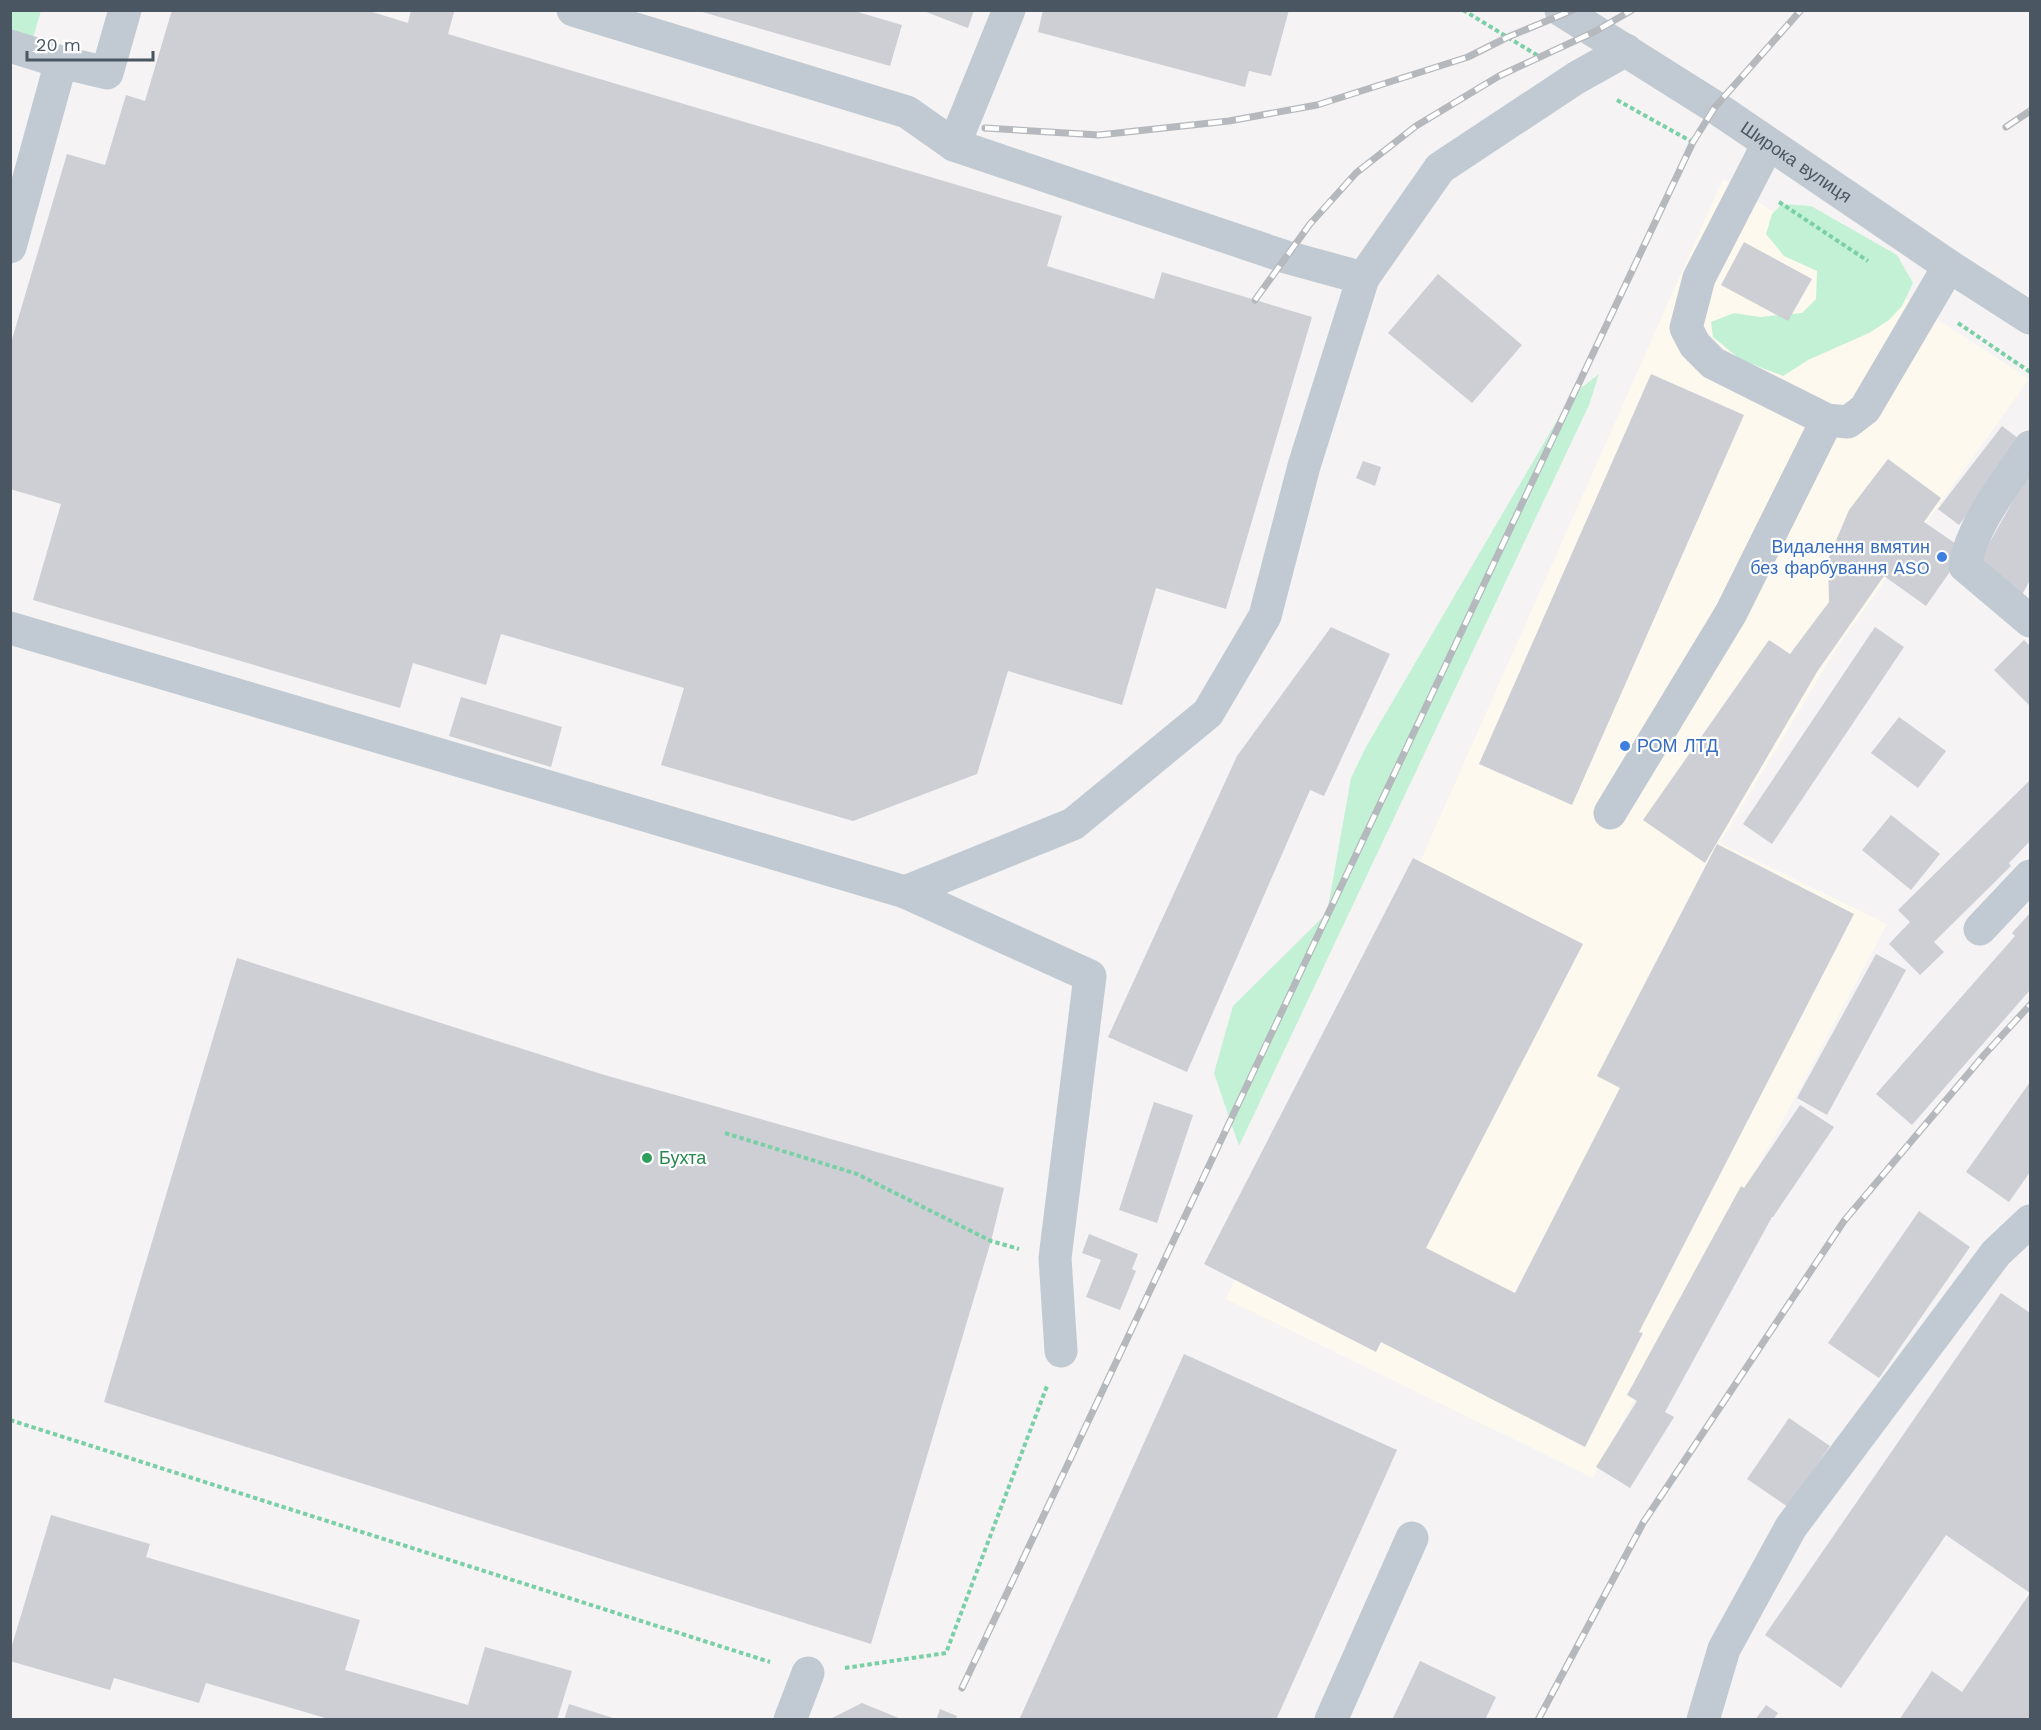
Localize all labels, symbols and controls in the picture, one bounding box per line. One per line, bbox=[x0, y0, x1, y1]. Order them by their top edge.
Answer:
scale bar bbox=[27, 24, 153, 62]
text: 20 m bbox=[36, 34, 81, 55]
street label: Широка вулиця bbox=[1737, 117, 1856, 207]
place label: Видалення вмятин без фарбування ASO bbox=[1750, 536, 1930, 578]
marker: Видалення вмятин без фарбування ASO bbox=[1935, 550, 1949, 564]
place label: РОМ ЛТД bbox=[1637, 735, 1718, 756]
marker: РОМ ЛТД bbox=[1618, 739, 1632, 753]
place label: Бухта bbox=[659, 1147, 707, 1168]
marker: Бухта bbox=[640, 1151, 654, 1165]

